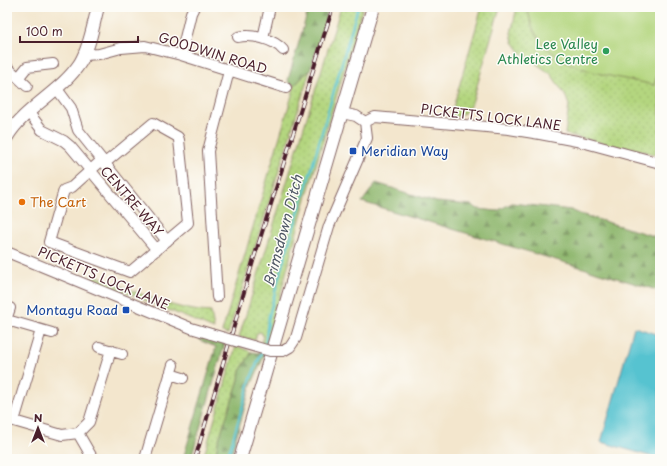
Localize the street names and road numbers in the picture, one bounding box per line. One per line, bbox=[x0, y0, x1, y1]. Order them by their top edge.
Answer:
street label: GOODWIN ROAD bbox=[156, 27, 270, 78]
street label: PICKETTS LOCK LANE bbox=[420, 98, 562, 135]
street label: CENTRE WAY bbox=[96, 161, 169, 240]
street label: PICKETTS LOCK LANE bbox=[35, 241, 173, 314]

